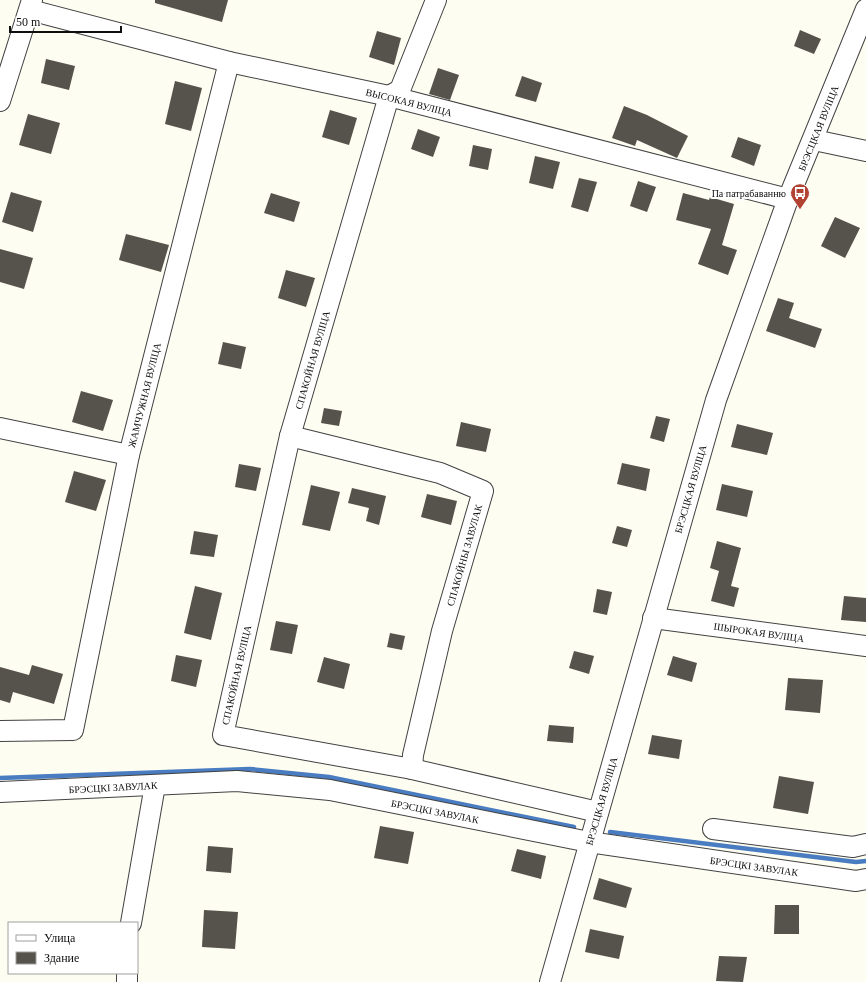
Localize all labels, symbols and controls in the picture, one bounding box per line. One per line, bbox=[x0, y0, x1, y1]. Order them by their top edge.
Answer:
scale bar bbox=[10, 8, 121, 34]
text: 50 m bbox=[16, 15, 41, 29]
street label: БРЭСЦКАЯ ВУЛІЦА bbox=[796, 83, 841, 173]
street label: ВЫСОКАЯ ВУЛІЦА bbox=[365, 86, 454, 119]
bus stop icon: Па патрабаванню bbox=[789, 182, 811, 210]
place label: Па патрабаванню bbox=[712, 188, 787, 199]
street label: СПАКОЙНАЯ ВУЛІЦА bbox=[293, 309, 332, 411]
street label: ЖАМЧУЖНАЯ ВУЛІЦА bbox=[126, 341, 163, 449]
street label: БРЭСЦКАЯ ВУЛІЦА bbox=[673, 443, 709, 535]
street label: СПАКОЙНЫ ЗАВУЛАК bbox=[445, 503, 484, 607]
street label: ШЫРОКАЯ ВУЛІЦА bbox=[713, 621, 806, 644]
street label: СПАКОЙНАЯ ВУЛІЦА bbox=[220, 623, 253, 726]
street label: БРЭСЦКАЯ ВУЛІЦА bbox=[584, 755, 620, 847]
street label: БРЭСЦКІ ЗАВУЛАК bbox=[68, 780, 158, 795]
street label: БРЭСЦКІ ЗАВУЛАК bbox=[390, 798, 480, 825]
street label: БРЭСЦКІ ЗАВУЛАК bbox=[709, 855, 799, 878]
legend bbox=[8, 922, 138, 974]
text: Улица bbox=[44, 931, 76, 945]
text: Здание bbox=[44, 951, 79, 965]

